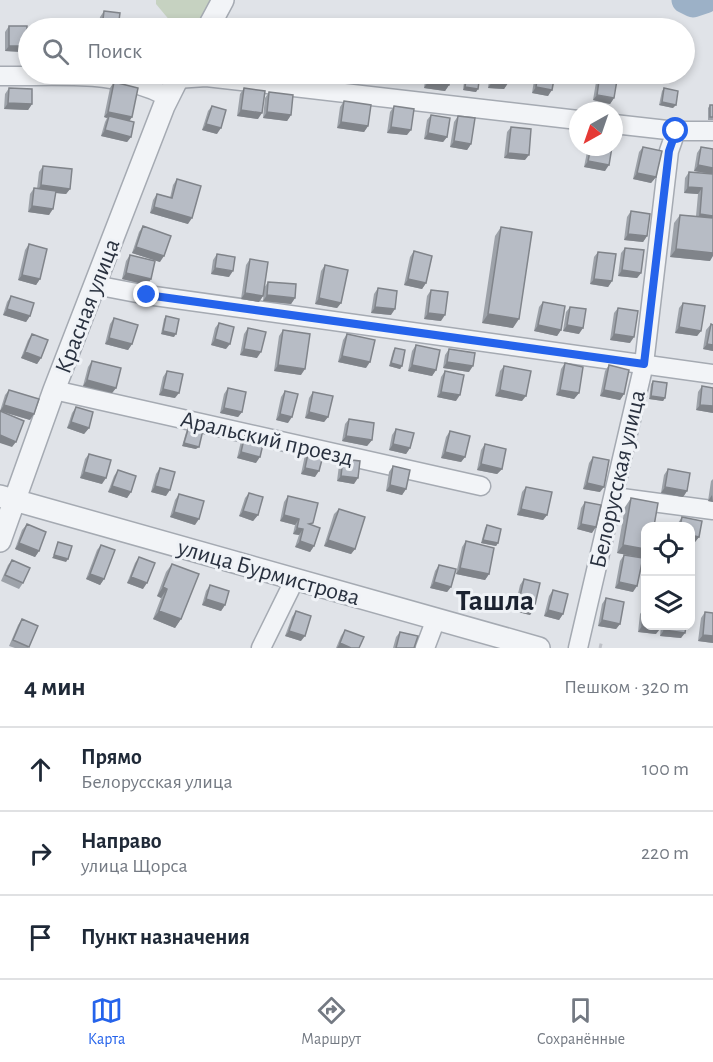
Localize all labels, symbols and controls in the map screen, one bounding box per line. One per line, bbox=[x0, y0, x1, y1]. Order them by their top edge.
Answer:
search box bbox=[18, 18, 695, 84]
icon: search bbox=[39, 35, 72, 68]
text: Поиск bbox=[87, 40, 142, 62]
north arrow bbox=[569, 102, 623, 156]
route start bbox=[662, 117, 688, 143]
street label: Красная улица bbox=[51, 236, 125, 377]
route end bbox=[133, 281, 159, 307]
street label: Белорусская улица bbox=[586, 388, 650, 571]
street label: Аральский проезд bbox=[178, 407, 356, 471]
map controls bbox=[641, 522, 695, 630]
button: locate bbox=[641, 522, 695, 576]
street label: улица Бурмистрова bbox=[174, 535, 363, 610]
button: layers bbox=[641, 576, 695, 630]
district label: Ташла bbox=[456, 586, 534, 616]
text: 4 мин bbox=[24, 674, 86, 700]
text: Пешком · 320 m bbox=[564, 677, 689, 697]
text: Прямо bbox=[81, 746, 142, 768]
icon: ahead bbox=[24, 753, 57, 786]
text: 100 m bbox=[642, 759, 689, 779]
text: Белорусская улица bbox=[81, 772, 233, 792]
text: Направо bbox=[81, 830, 162, 852]
icon: right bbox=[24, 837, 57, 870]
text: 220 m bbox=[641, 843, 689, 863]
text: улица Щорса bbox=[81, 856, 188, 876]
icon: arrive bbox=[24, 921, 57, 954]
text: Пункт назначения bbox=[81, 926, 250, 948]
tab: Карта bbox=[88, 994, 125, 1049]
tab: Маршрут bbox=[301, 994, 361, 1049]
tab: Сохранённые bbox=[537, 994, 625, 1049]

